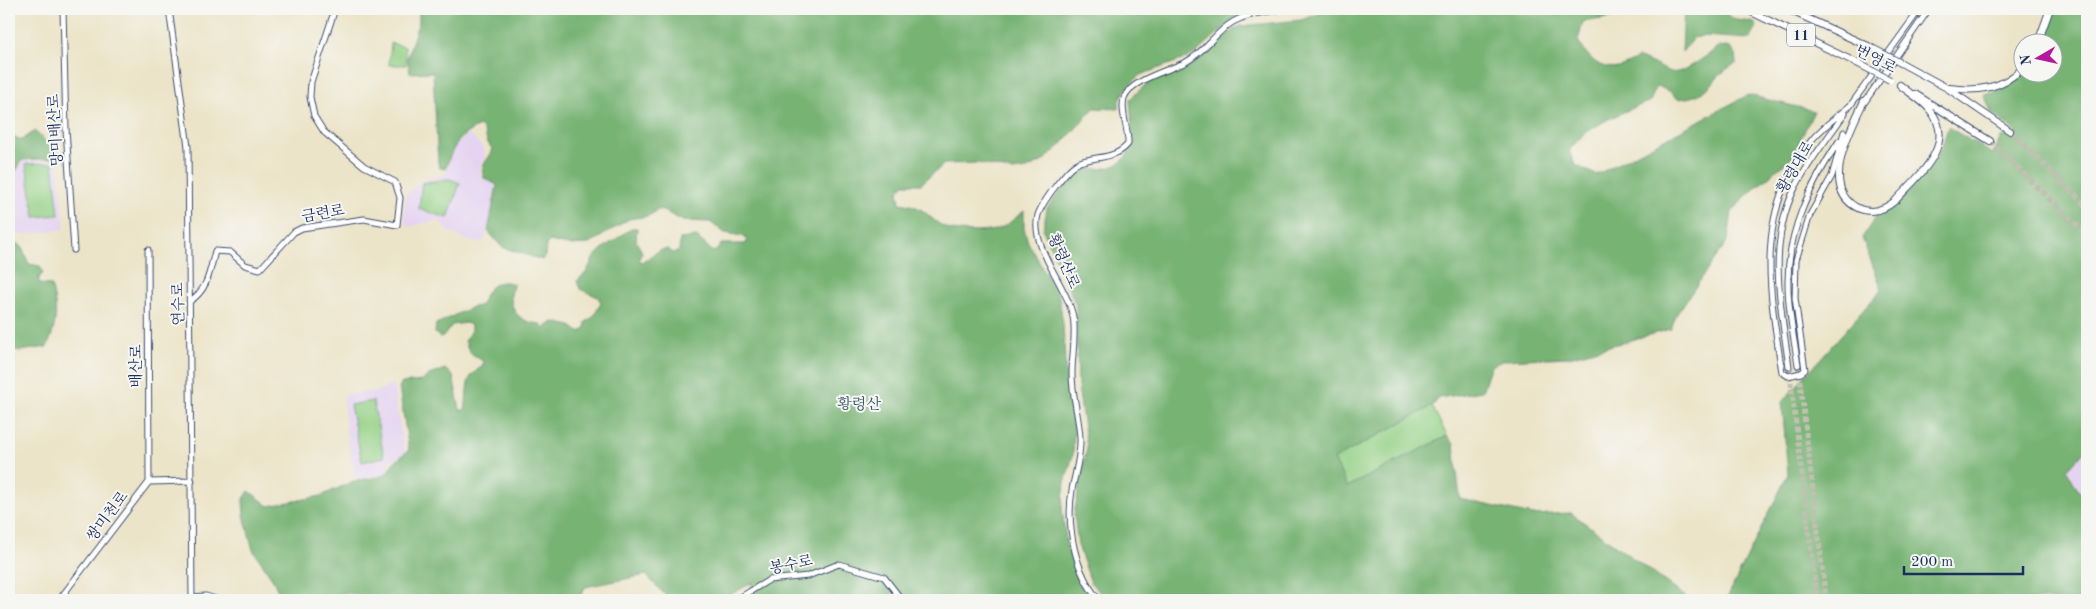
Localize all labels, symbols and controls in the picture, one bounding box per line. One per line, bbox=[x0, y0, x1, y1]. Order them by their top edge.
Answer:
road number: 11 bbox=[1787, 24, 1815, 46]
north arrow bbox=[2014, 32, 2064, 82]
street label: 번영로 bbox=[1853, 42, 1899, 77]
text: N bbox=[2018, 53, 2034, 66]
street label: 망미배산로 bbox=[45, 93, 66, 167]
street label: 황령대로 bbox=[1774, 137, 1818, 197]
street label: 금련로 bbox=[300, 201, 346, 226]
street label: 황령산로 bbox=[1044, 231, 1083, 292]
street label: 연수로 bbox=[170, 282, 187, 326]
street label: 배산로 bbox=[128, 344, 145, 388]
park label: 황령산 bbox=[837, 396, 881, 413]
street label: 쌍미천로 bbox=[83, 488, 132, 545]
scale bar bbox=[1904, 544, 2022, 576]
street label: 봉수로 bbox=[768, 551, 815, 577]
text: 200 m bbox=[1911, 555, 1953, 570]

